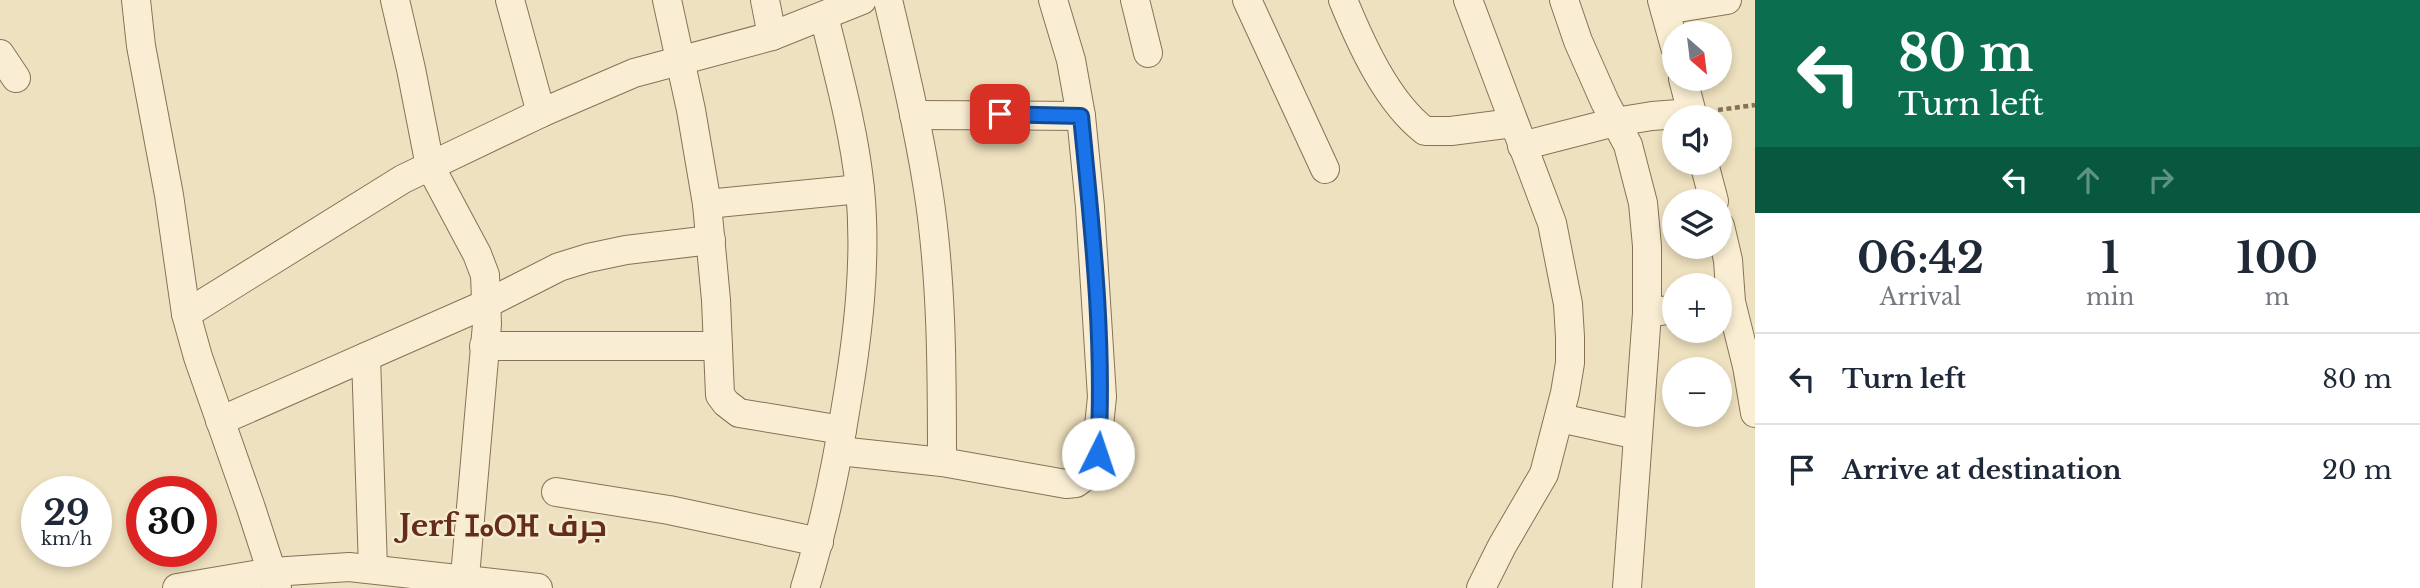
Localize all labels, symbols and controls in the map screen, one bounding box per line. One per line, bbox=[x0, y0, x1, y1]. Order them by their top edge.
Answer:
north arrow bbox=[1662, 21, 1732, 91]
map controls bbox=[1662, 21, 1732, 427]
text: 80 m bbox=[1898, 23, 2033, 84]
icon: left bbox=[1783, 28, 1874, 119]
pin bbox=[970, 84, 1030, 144]
text: Turn left bbox=[1898, 84, 2044, 124]
icon: arrive bbox=[981, 95, 1019, 133]
button: sound bbox=[1662, 105, 1732, 175]
icon: left bbox=[1996, 161, 2034, 199]
icon: ahead bbox=[2069, 161, 2107, 199]
icon: right bbox=[2142, 161, 2180, 199]
button: layers bbox=[1662, 189, 1732, 259]
text: 06:42 bbox=[1857, 232, 1984, 284]
text: 1 bbox=[2101, 232, 2119, 284]
text: 100 bbox=[2236, 232, 2318, 284]
button: + bbox=[1662, 273, 1732, 343]
text: Arrival bbox=[1880, 283, 1961, 311]
text: min bbox=[2086, 283, 2134, 311]
text: m bbox=[2265, 283, 2290, 311]
button: − bbox=[1662, 357, 1732, 427]
icon: left bbox=[1783, 360, 1821, 398]
text: Turn left bbox=[1842, 363, 1966, 395]
text: 80 m bbox=[2322, 363, 2392, 395]
position arrow bbox=[1061, 417, 1135, 491]
icon: arrive bbox=[1783, 451, 1821, 489]
text: Arrive at destination bbox=[1842, 454, 2122, 486]
text: 20 m bbox=[2322, 454, 2392, 486]
speed limit sign: 30 bbox=[126, 476, 217, 567]
text: 29 bbox=[43, 491, 90, 534]
district label: Jerf ⵊⴰⵔⴼ جرف bbox=[393, 507, 607, 544]
text: km/h bbox=[41, 528, 92, 550]

